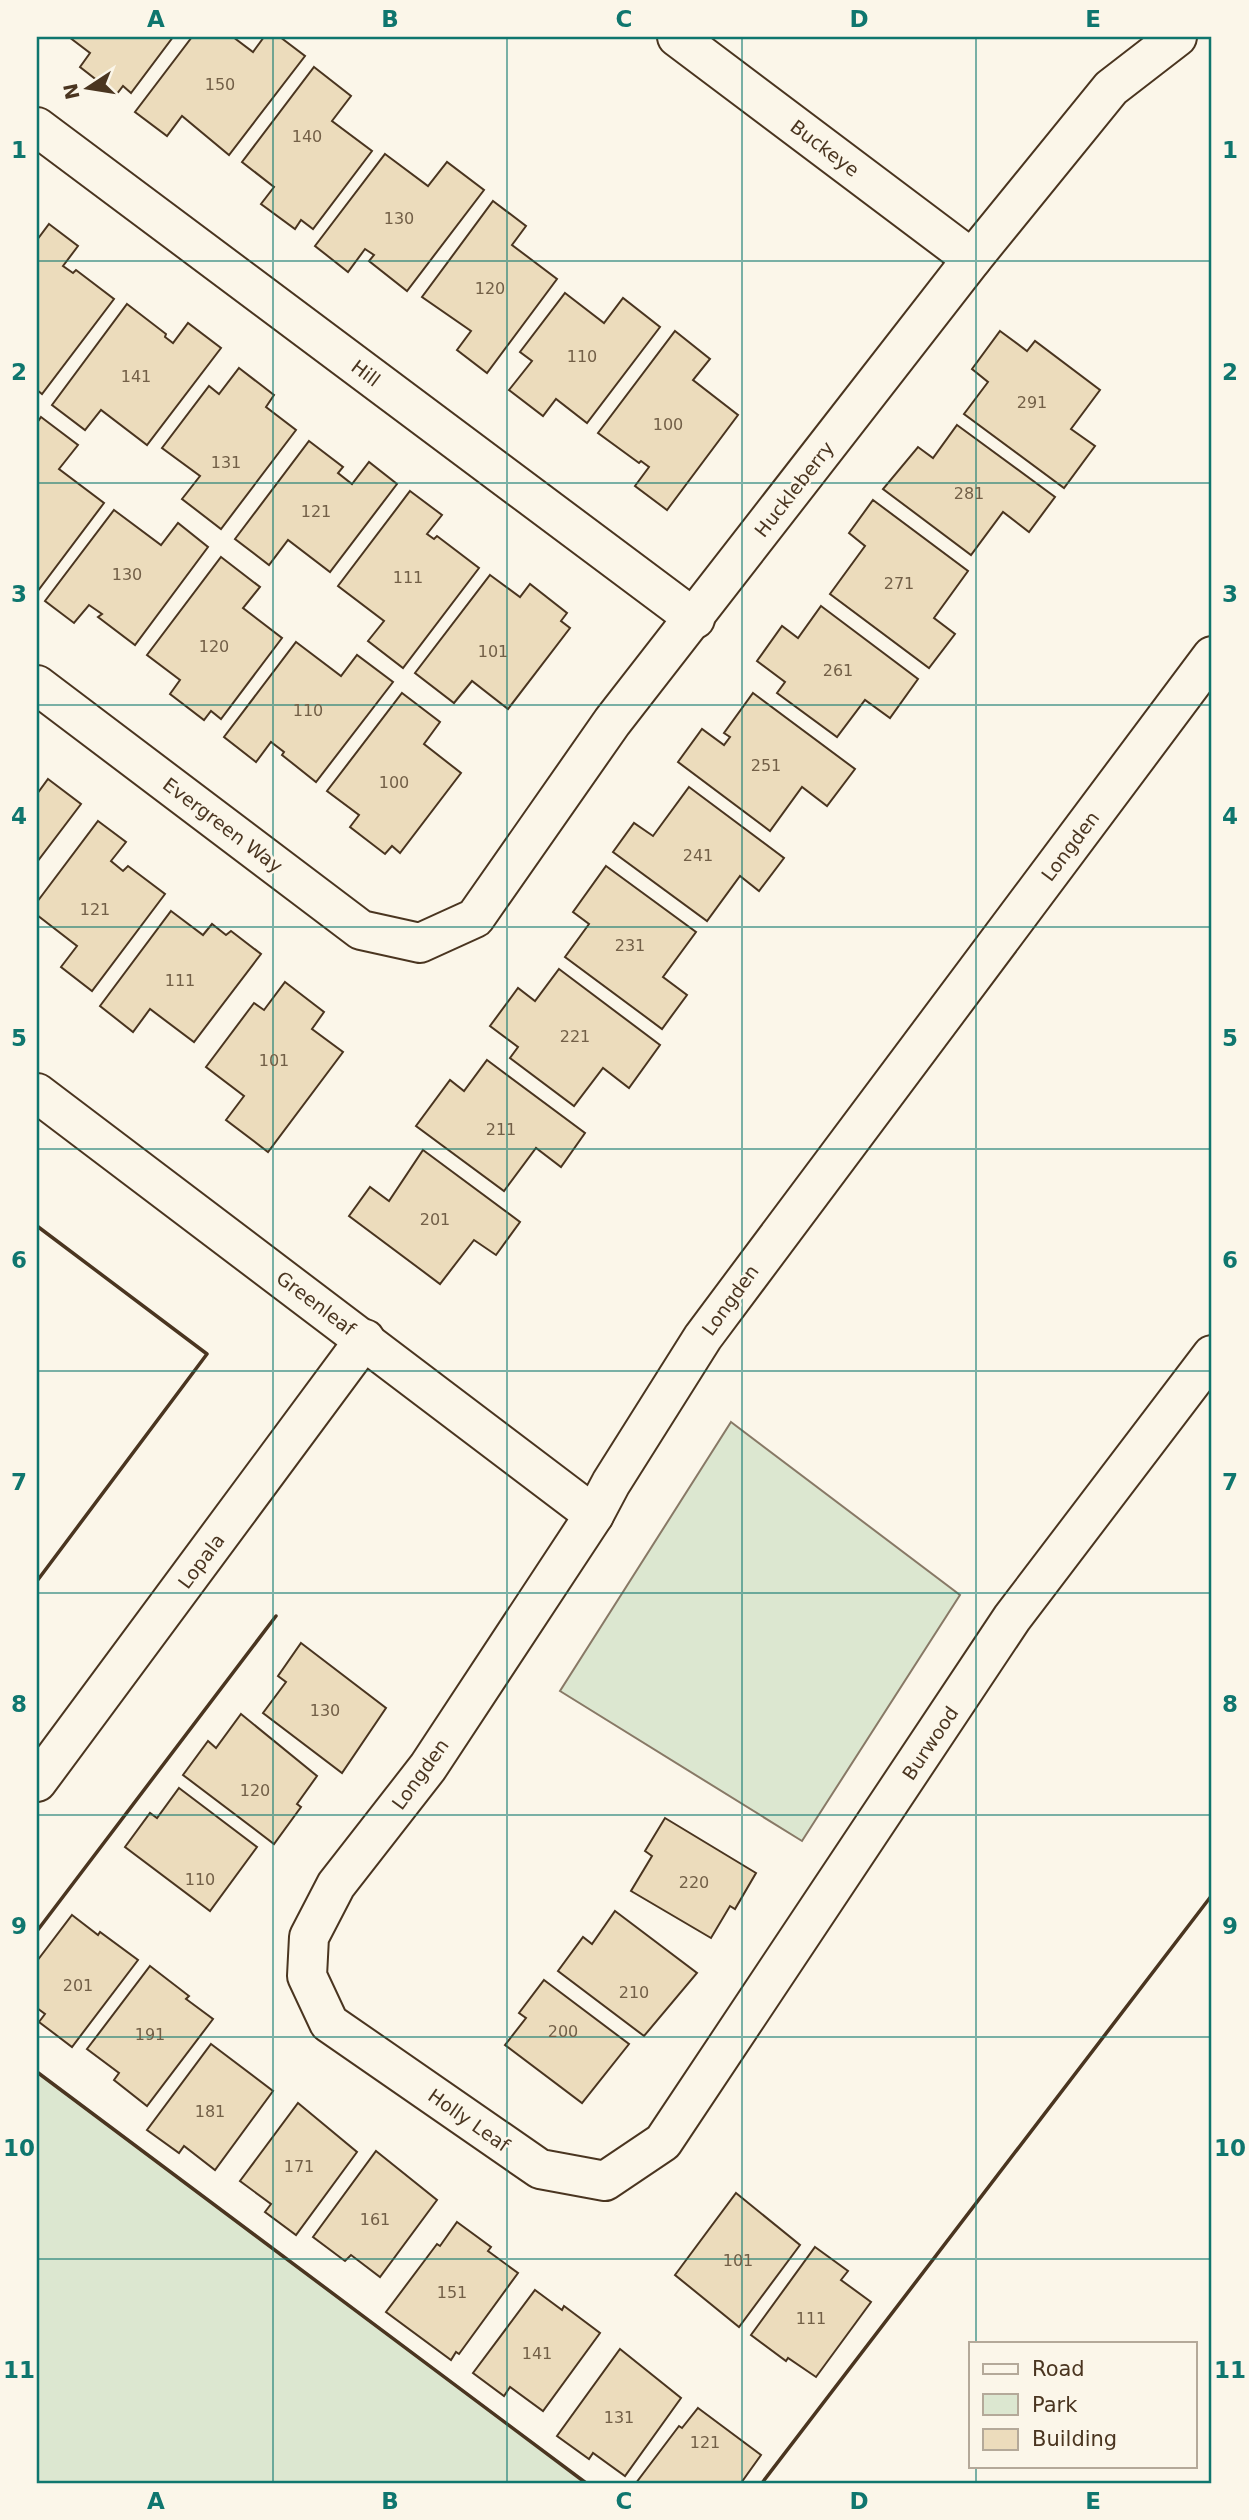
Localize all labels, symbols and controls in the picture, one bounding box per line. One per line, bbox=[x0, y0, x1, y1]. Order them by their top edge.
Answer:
text: A bbox=[147, 6, 165, 32]
text: B bbox=[381, 6, 399, 32]
text: C bbox=[616, 6, 632, 32]
text: D bbox=[849, 6, 869, 32]
text: E bbox=[1085, 6, 1101, 32]
north arrow bbox=[52, 52, 122, 122]
house number: 150 bbox=[205, 75, 235, 94]
text: N bbox=[59, 81, 84, 102]
street label: Buckeye bbox=[786, 115, 864, 181]
house number: 140 bbox=[292, 127, 322, 146]
text: 1 bbox=[11, 137, 27, 163]
text: 1 bbox=[1222, 137, 1238, 163]
house number: 130 bbox=[384, 209, 414, 228]
house number: 120 bbox=[475, 279, 505, 298]
house number: 110 bbox=[567, 347, 597, 366]
street label: Hill bbox=[347, 355, 385, 391]
text: 2 bbox=[11, 359, 27, 385]
text: 2 bbox=[1222, 359, 1238, 385]
house number: 141 bbox=[121, 367, 151, 386]
house number: 291 bbox=[1017, 393, 1047, 412]
house number: 100 bbox=[653, 415, 683, 434]
street label: Huckleberry bbox=[750, 437, 838, 541]
house number: 131 bbox=[211, 453, 241, 472]
house number: 281 bbox=[954, 484, 984, 503]
house number: 121 bbox=[301, 502, 331, 521]
house number: 130 bbox=[112, 565, 142, 584]
house number: 111 bbox=[393, 568, 423, 587]
house number: 271 bbox=[884, 574, 914, 593]
text: 3 bbox=[11, 581, 27, 607]
text: 3 bbox=[1222, 581, 1238, 607]
house number: 120 bbox=[199, 637, 229, 656]
house number: 101 bbox=[478, 642, 508, 661]
house number: 261 bbox=[823, 661, 853, 680]
house number: 110 bbox=[293, 701, 323, 720]
house number: 251 bbox=[751, 756, 781, 775]
street label: Evergreen Way bbox=[159, 773, 287, 877]
house number: 100 bbox=[379, 773, 409, 792]
text: 4 bbox=[11, 803, 27, 829]
text: 4 bbox=[1222, 803, 1238, 829]
street label: Longden bbox=[1037, 807, 1103, 885]
house number: 241 bbox=[683, 846, 713, 865]
house number: 121 bbox=[80, 900, 110, 919]
house number: 231 bbox=[615, 936, 645, 955]
house number: 111 bbox=[165, 971, 195, 990]
text: 5 bbox=[11, 1025, 27, 1051]
text: 5 bbox=[1222, 1025, 1238, 1051]
house number: 221 bbox=[560, 1027, 590, 1046]
house number: 101 bbox=[259, 1051, 289, 1070]
house number: 211 bbox=[486, 1120, 516, 1139]
house number: 201 bbox=[420, 1210, 450, 1229]
text: 6 bbox=[11, 1247, 27, 1273]
text: 6 bbox=[1222, 1247, 1238, 1273]
street label: Longden bbox=[697, 1260, 763, 1340]
street label: Greenleaf bbox=[272, 1266, 361, 1341]
text: 7 bbox=[11, 1469, 27, 1495]
text: 7 bbox=[1222, 1469, 1238, 1495]
street label: Lopala bbox=[173, 1529, 229, 1593]
text: 8 bbox=[11, 1691, 27, 1717]
text: 8 bbox=[1222, 1691, 1238, 1717]
house number: 130 bbox=[310, 1701, 340, 1720]
street label: Burwood bbox=[897, 1702, 963, 1784]
street label: Longden bbox=[387, 1734, 453, 1814]
house number: 120 bbox=[240, 1781, 270, 1800]
house number: 110 bbox=[185, 1870, 215, 1889]
house number: 220 bbox=[679, 1873, 709, 1892]
text: 9 bbox=[11, 1913, 27, 1939]
text: 9 bbox=[1222, 1913, 1238, 1939]
house number: 201 bbox=[63, 1976, 93, 1995]
house number: 210 bbox=[619, 1983, 649, 2002]
house number: 200 bbox=[548, 2022, 578, 2041]
house number: 191 bbox=[135, 2025, 165, 2044]
street label: Holly Leaf bbox=[424, 2084, 515, 2157]
house number: 181 bbox=[195, 2102, 225, 2121]
text: 10 bbox=[3, 2135, 35, 2161]
text: 10 bbox=[1214, 2135, 1246, 2161]
house number: 171 bbox=[284, 2157, 314, 2176]
house number: 161 bbox=[360, 2210, 390, 2229]
house number: 101 bbox=[723, 2251, 753, 2270]
house number: 151 bbox=[437, 2283, 467, 2302]
house number: 111 bbox=[796, 2309, 826, 2328]
legend bbox=[969, 2342, 1196, 2468]
house number: 141 bbox=[522, 2344, 552, 2363]
text: 11 bbox=[3, 2357, 35, 2383]
text: Road bbox=[1032, 2357, 1085, 2381]
text: 11 bbox=[1214, 2357, 1246, 2383]
text: Park bbox=[1032, 2393, 1078, 2417]
house number: 131 bbox=[604, 2408, 634, 2427]
text: Building bbox=[1032, 2427, 1117, 2451]
house number: 121 bbox=[690, 2433, 720, 2452]
text: A bbox=[147, 2488, 165, 2514]
text: B bbox=[381, 2488, 399, 2514]
text: C bbox=[616, 2488, 632, 2514]
text: D bbox=[849, 2488, 869, 2514]
text: E bbox=[1085, 2488, 1101, 2514]

